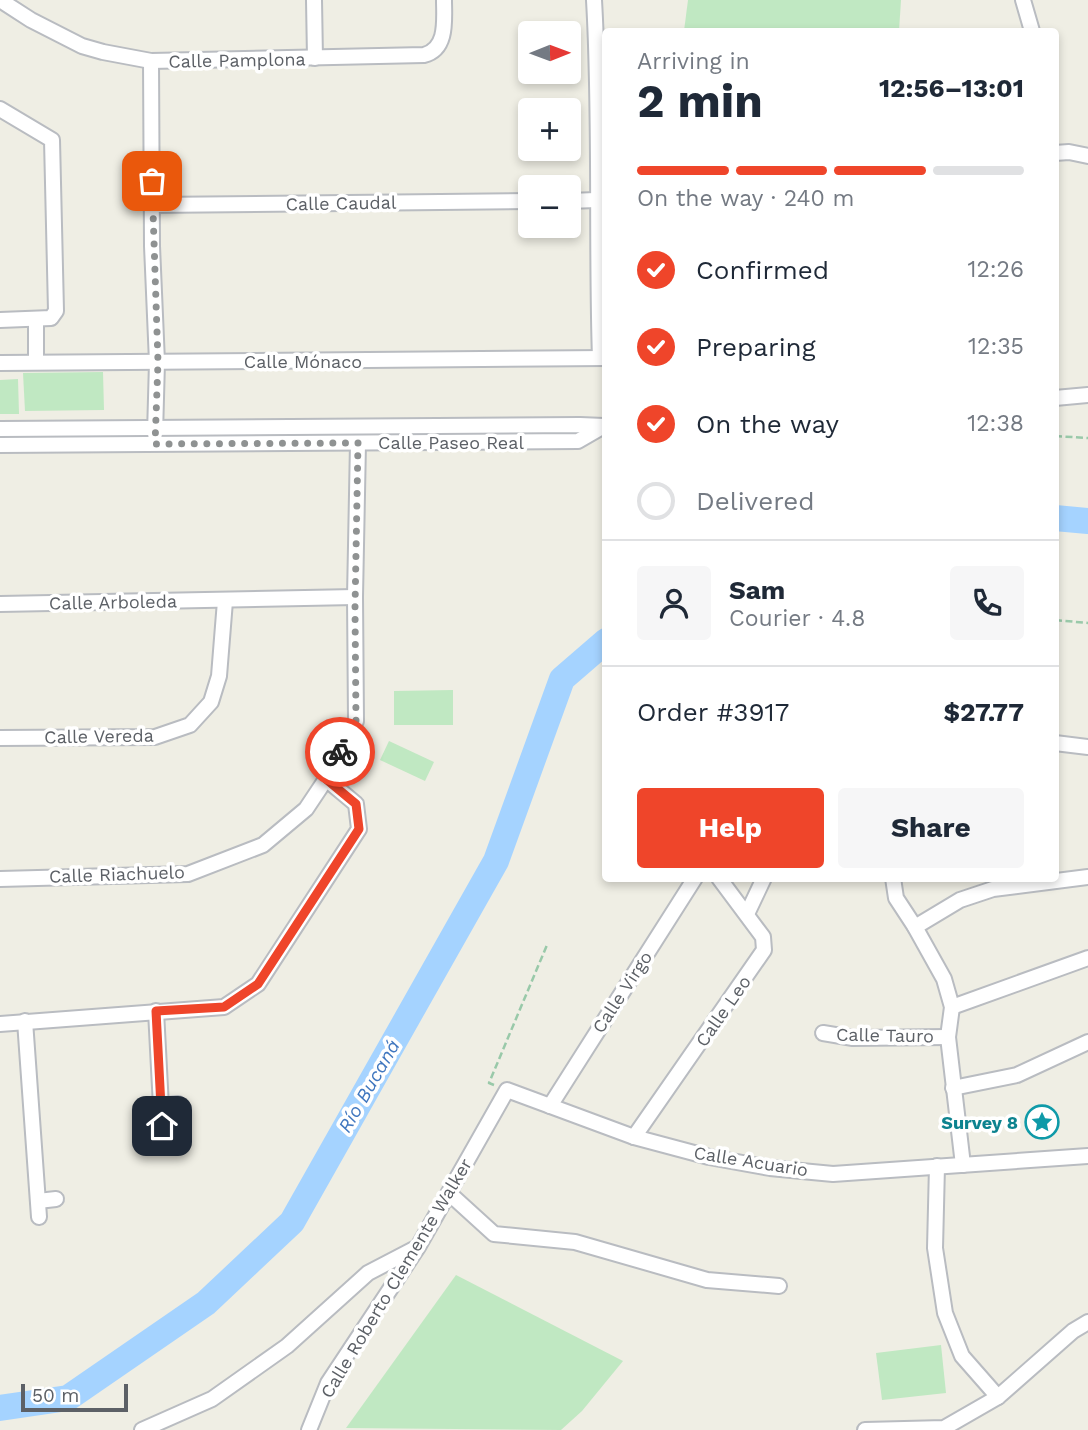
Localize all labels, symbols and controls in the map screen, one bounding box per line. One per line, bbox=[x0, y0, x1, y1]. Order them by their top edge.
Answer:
north arrow bbox=[518, 21, 581, 84]
map controls bbox=[518, 21, 581, 238]
street label: Calle Pamplona bbox=[168, 48, 306, 72]
text: Arriving in bbox=[637, 48, 750, 75]
text: 12:56–13:01 bbox=[879, 73, 1024, 103]
text: 2 min bbox=[637, 74, 763, 128]
button: + bbox=[518, 98, 581, 161]
pin bbox=[122, 151, 182, 211]
icon: bag bbox=[133, 162, 171, 200]
button: − bbox=[518, 175, 581, 238]
text: On the way · 240 m bbox=[637, 185, 855, 212]
street label: Calle Caudal bbox=[285, 192, 397, 214]
icon: check bbox=[637, 251, 675, 289]
text: Confirmed bbox=[696, 255, 829, 285]
text: 12:26 bbox=[967, 256, 1024, 283]
icon: check bbox=[637, 328, 675, 366]
text: Preparing bbox=[696, 332, 816, 362]
text: 12:35 bbox=[968, 333, 1024, 360]
street label: Calle Mónaco bbox=[244, 351, 362, 372]
icon: check bbox=[637, 405, 675, 443]
text: On the way bbox=[696, 409, 839, 439]
text: 12:38 bbox=[967, 410, 1024, 437]
street label: Calle Paseo Real bbox=[378, 432, 524, 453]
text: Delivered bbox=[696, 486, 815, 516]
button: person bbox=[637, 566, 711, 640]
button: phone bbox=[950, 566, 1024, 640]
text: Sam bbox=[729, 575, 785, 605]
street label: Calle Arboleda bbox=[49, 590, 177, 614]
text: Courier · 4.8 bbox=[729, 605, 865, 632]
text: Order #3917 bbox=[637, 697, 789, 727]
text: $27.77 bbox=[943, 697, 1024, 727]
courier bbox=[305, 717, 375, 787]
street label: Calle Vereda bbox=[44, 725, 154, 747]
icon: bike bbox=[321, 733, 359, 771]
button: Help bbox=[637, 788, 824, 868]
button: Share bbox=[838, 788, 1024, 868]
street label: Calle Riachuelo bbox=[49, 861, 185, 887]
street label: Calle Virgo bbox=[588, 947, 656, 1037]
street label: Calle Leo bbox=[691, 971, 755, 1051]
street label: Calle Tauro bbox=[836, 1024, 934, 1046]
water label: Río Bucaná bbox=[333, 1035, 405, 1136]
pin bbox=[132, 1096, 192, 1156]
place icon: Survey 8 bbox=[1023, 1103, 1061, 1141]
icon: home bbox=[143, 1107, 181, 1145]
place label: Survey 8 bbox=[941, 1112, 1018, 1133]
street label: Calle Acuario bbox=[692, 1142, 810, 1180]
street label: Calle Roberto Clemente Walker bbox=[316, 1154, 476, 1402]
scale bar bbox=[21, 1381, 128, 1413]
text: 50 m bbox=[32, 1384, 79, 1407]

